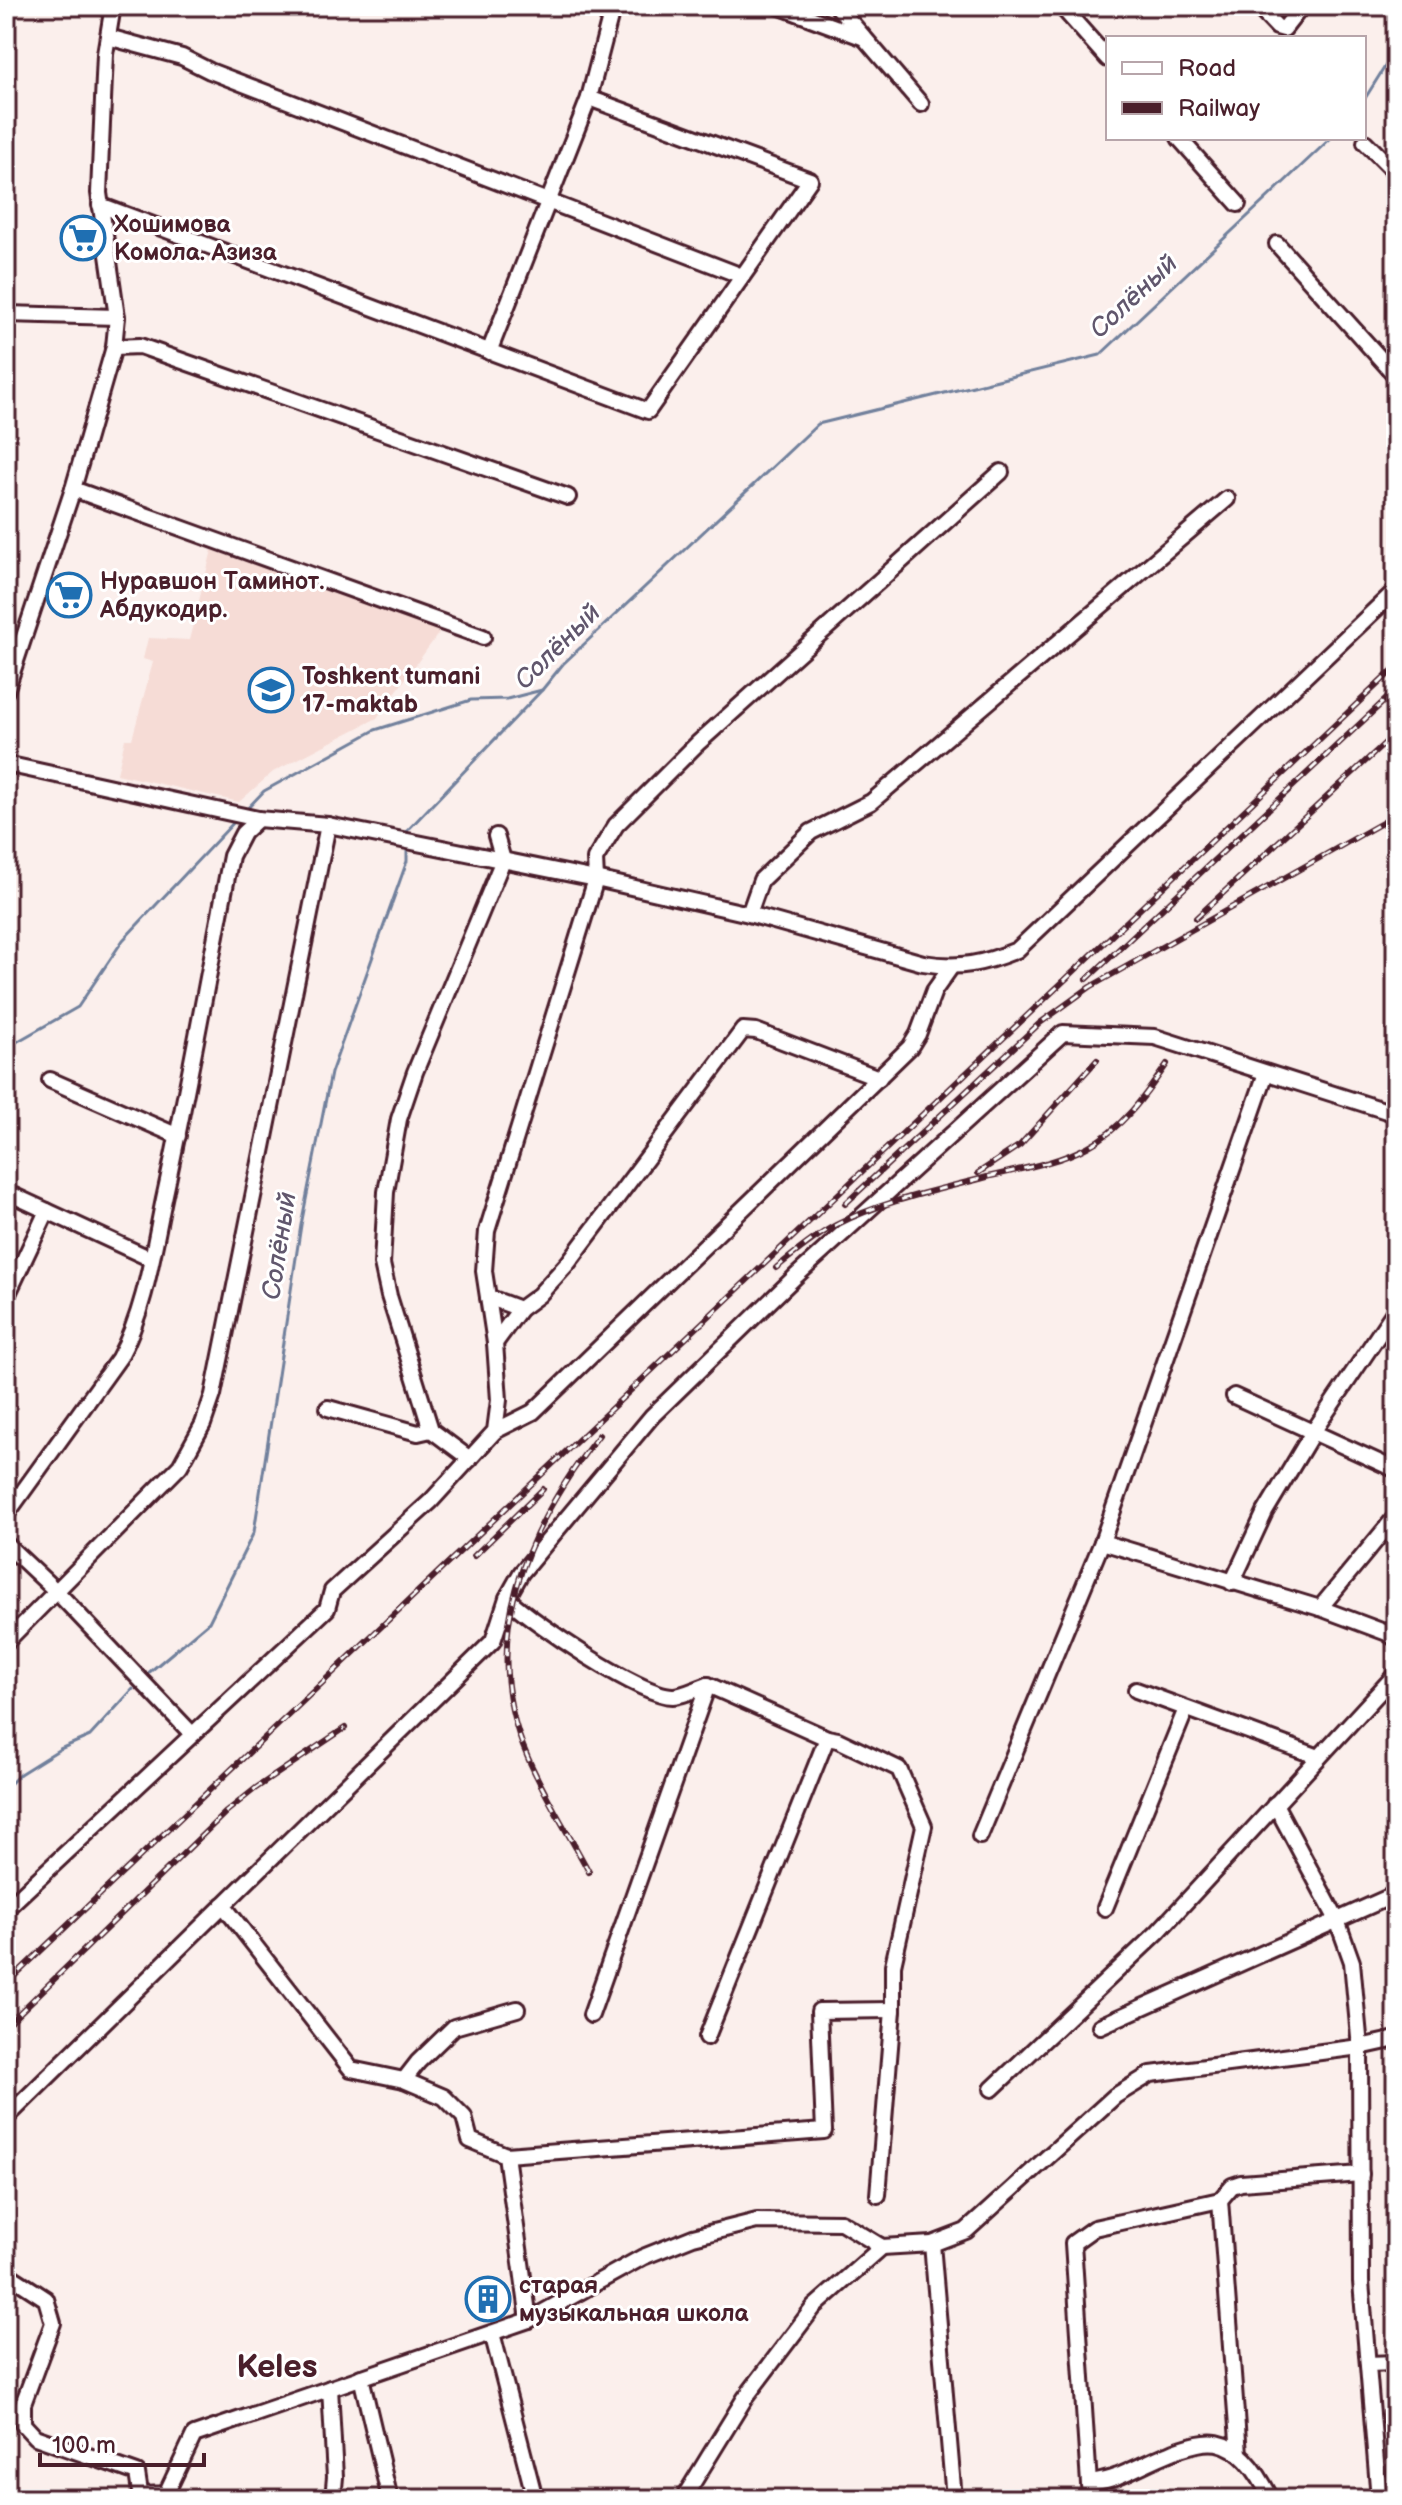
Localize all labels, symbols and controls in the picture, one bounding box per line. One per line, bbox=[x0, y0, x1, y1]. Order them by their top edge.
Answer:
legend bbox=[1106, 36, 1366, 140]
text: Road bbox=[1178, 54, 1236, 83]
text: Railway bbox=[1178, 94, 1260, 123]
place label: Хошимова Комола. Азиза bbox=[113, 210, 278, 267]
supermarket icon: Хошимова Комола. Азиза bbox=[59, 214, 107, 262]
water label: Солёный bbox=[1084, 249, 1184, 345]
place label: Нуравшон Таминот. Абдукодир. bbox=[99, 567, 325, 624]
supermarket icon: Нуравшон Таминот. Абдукодир. bbox=[45, 571, 93, 619]
water label: Солёный bbox=[509, 598, 607, 696]
place label: Toshkent tumani 17-maktab bbox=[302, 662, 480, 719]
school or university icon: Toshkent tumani 17-maktab bbox=[247, 666, 295, 714]
water label: Солёный bbox=[256, 1190, 304, 1302]
place label: старая музыкальная школа bbox=[519, 2271, 750, 2328]
building icon: старая музыкальная школа bbox=[464, 2275, 512, 2323]
district label: Keles bbox=[237, 2348, 318, 2387]
scale bar bbox=[40, 2417, 204, 2467]
text: 100 m bbox=[52, 2431, 116, 2460]

